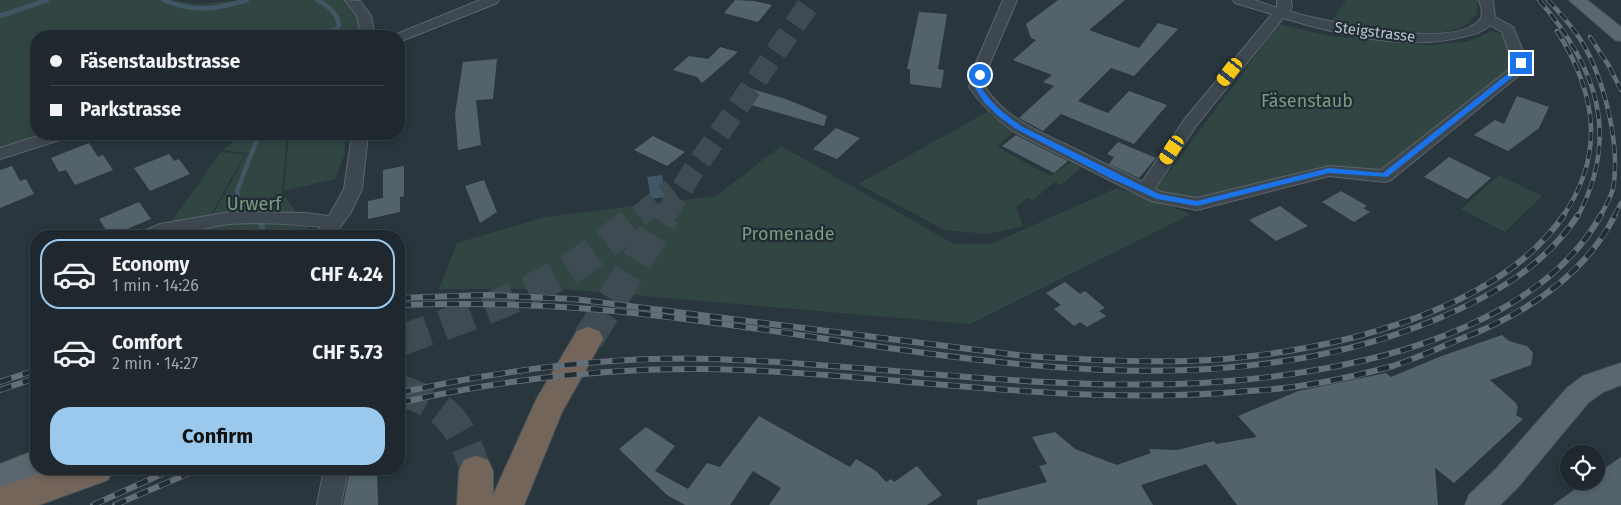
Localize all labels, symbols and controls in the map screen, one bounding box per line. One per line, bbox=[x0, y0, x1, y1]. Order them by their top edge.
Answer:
street label: Steigstrasse bbox=[1334, 18, 1416, 46]
text: Fäsenstaubstrasse bbox=[80, 50, 240, 73]
route end bbox=[1510, 52, 1532, 74]
car bbox=[1214, 56, 1245, 88]
route start bbox=[969, 64, 991, 86]
park label: Fäsenstaub bbox=[1261, 90, 1353, 112]
text: Parkstrasse bbox=[80, 98, 181, 121]
car bbox=[1157, 133, 1186, 167]
park label: Urwerf bbox=[227, 193, 283, 215]
park label: Promenade bbox=[741, 223, 835, 245]
icon: car bbox=[52, 252, 97, 297]
text: Economy bbox=[112, 253, 189, 276]
text: CHF 4.24 bbox=[310, 263, 383, 286]
text: 1 min · 14:26 bbox=[112, 276, 199, 295]
icon: car bbox=[52, 330, 97, 375]
text: Comfort bbox=[112, 331, 182, 354]
text: CHF 5.73 bbox=[312, 341, 383, 364]
text: 2 min · 14:27 bbox=[112, 354, 198, 373]
button: Confirm bbox=[50, 407, 385, 465]
map controls bbox=[1560, 445, 1605, 490]
button: locate bbox=[1560, 445, 1605, 490]

